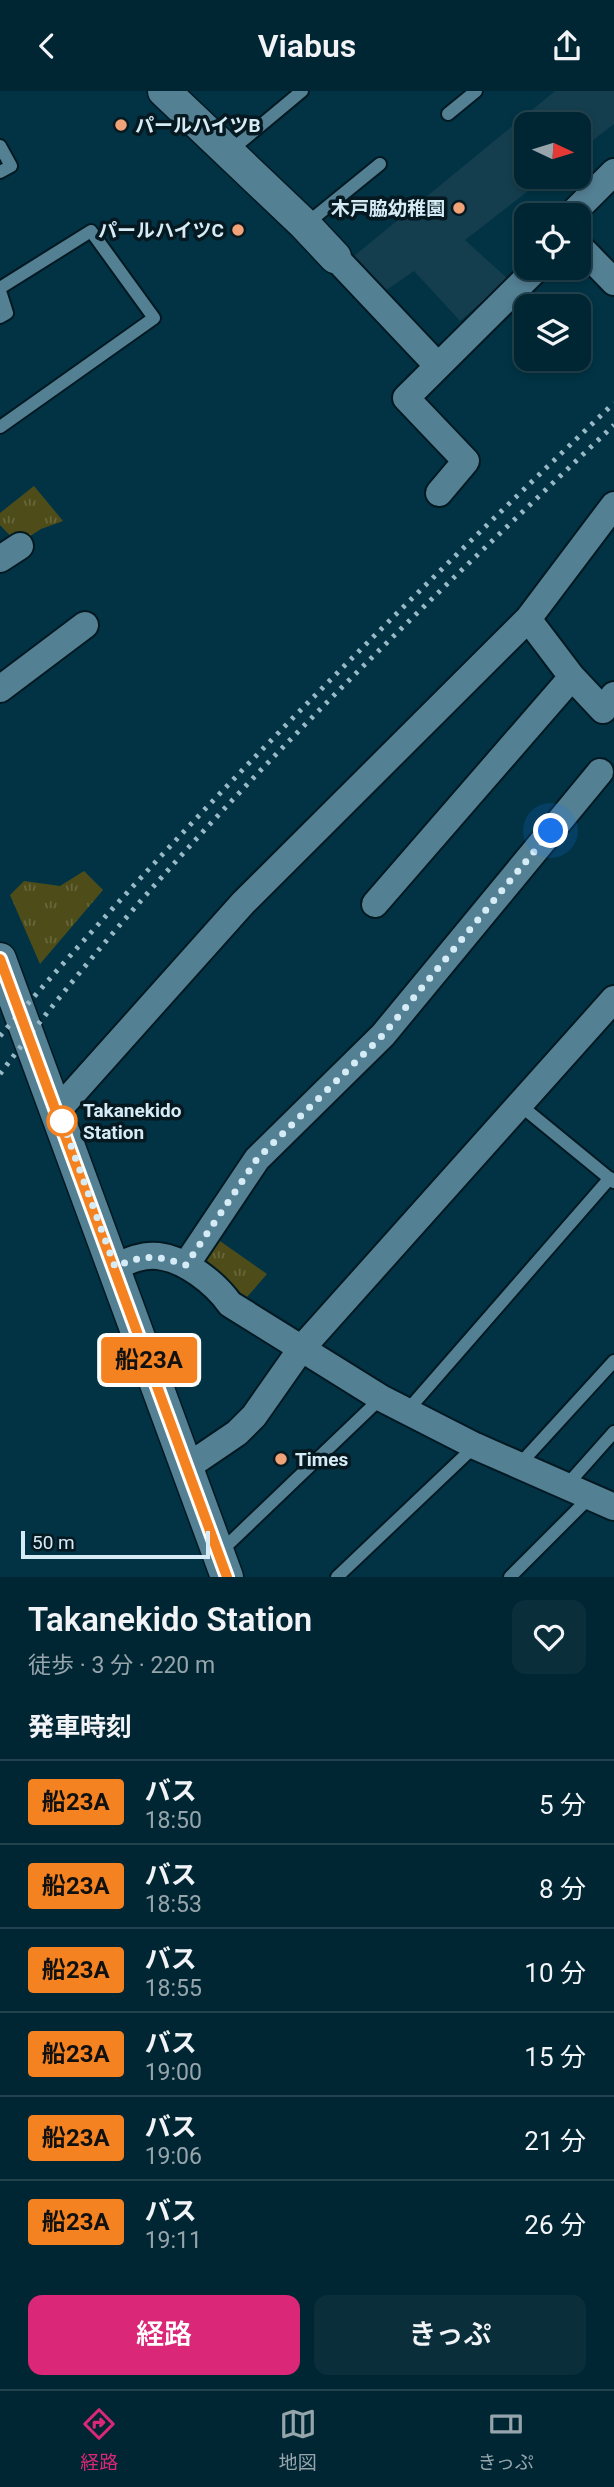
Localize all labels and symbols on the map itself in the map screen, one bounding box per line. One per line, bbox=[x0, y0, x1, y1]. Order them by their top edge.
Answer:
north arrow bbox=[514, 112, 592, 189]
place label: パールハイツB bbox=[135, 114, 261, 137]
marker: パールハイツB bbox=[113, 117, 129, 133]
place label: 木戸脇幼稚園 bbox=[331, 197, 445, 220]
marker: 木戸脇幼稚園 bbox=[451, 200, 467, 216]
place label: パールハイツC bbox=[98, 219, 224, 242]
marker: パールハイツC bbox=[230, 222, 246, 238]
your location bbox=[533, 813, 568, 848]
place label: Takanekido Station bbox=[83, 1099, 182, 1144]
marker: Takanekido Station bbox=[47, 1106, 77, 1136]
line badge: 船23A bbox=[100, 1337, 198, 1383]
place label: Times bbox=[295, 1448, 349, 1471]
marker: Times bbox=[273, 1451, 289, 1467]
scale bar bbox=[21, 1528, 210, 1560]

